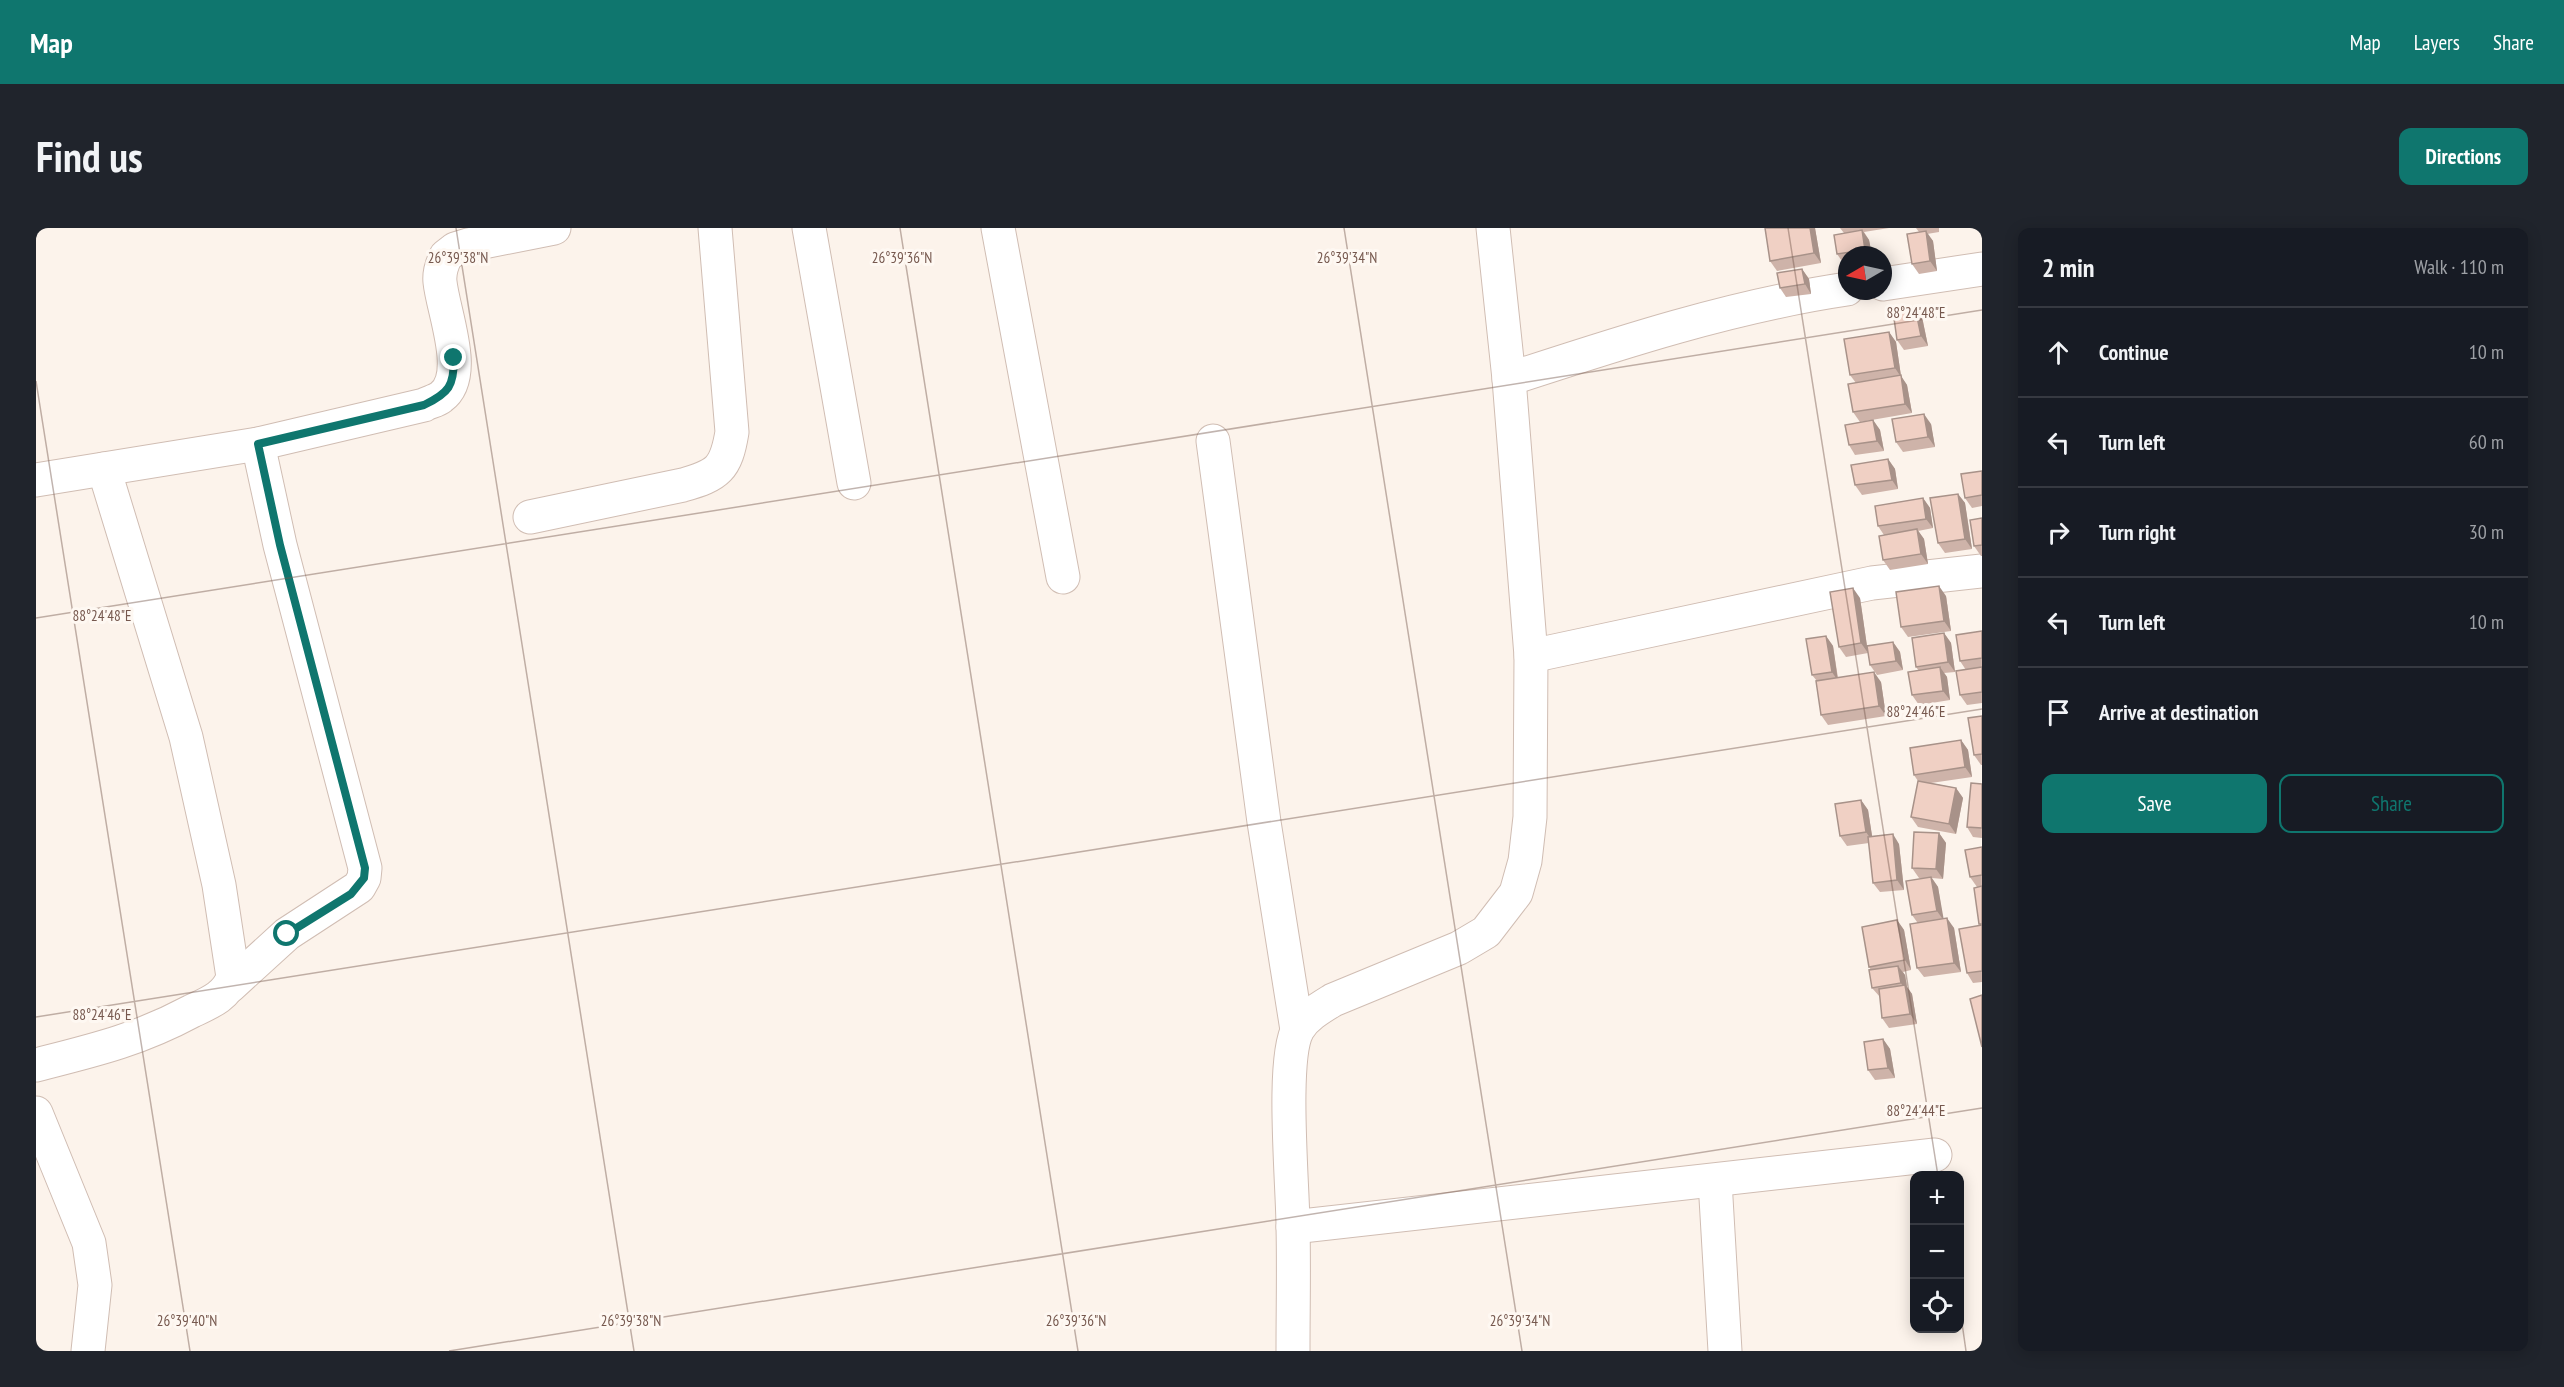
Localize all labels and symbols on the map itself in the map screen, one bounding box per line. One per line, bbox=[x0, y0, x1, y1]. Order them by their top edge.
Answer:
north arrow bbox=[1838, 246, 1892, 300]
text: 26°39'38"N bbox=[428, 248, 488, 267]
text: 26°39'36"N bbox=[872, 248, 932, 267]
text: 26°39'34"N bbox=[1317, 248, 1377, 267]
text: 88°24'48"E bbox=[1886, 303, 1946, 322]
route end bbox=[440, 344, 466, 370]
text: 88°24'48"E bbox=[72, 606, 132, 625]
text: 88°24'46"E bbox=[1886, 702, 1946, 721]
route start bbox=[273, 920, 299, 946]
text: 88°24'46"E bbox=[72, 1005, 132, 1024]
text: 88°24'44"E bbox=[1886, 1101, 1946, 1120]
text: 26°39'40"N bbox=[157, 1311, 217, 1330]
text: 26°39'38"N bbox=[601, 1311, 661, 1330]
text: 26°39'36"N bbox=[1046, 1311, 1106, 1330]
text: 26°39'34"N bbox=[1490, 1311, 1550, 1330]

